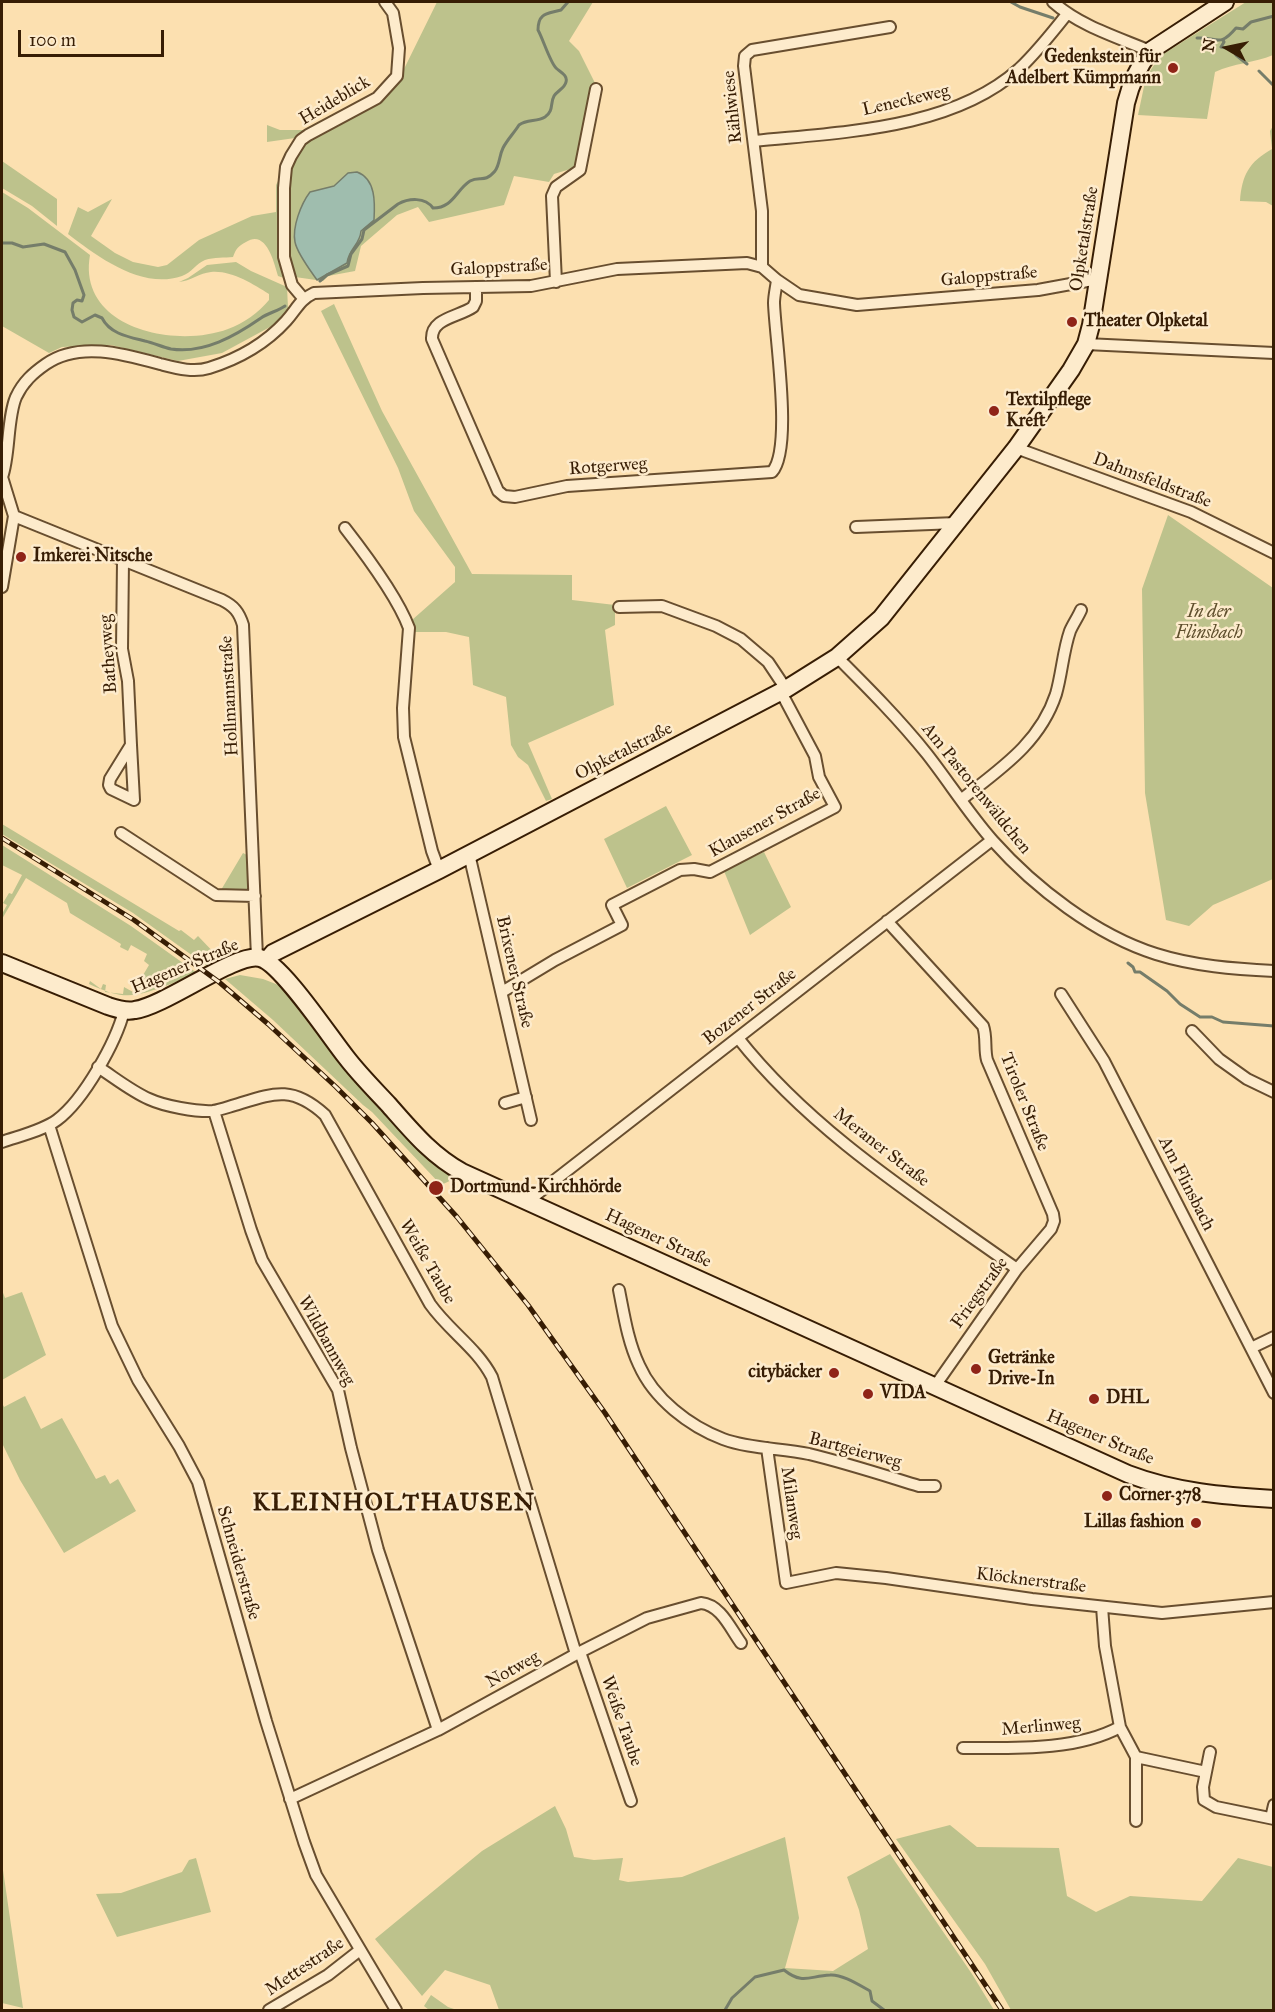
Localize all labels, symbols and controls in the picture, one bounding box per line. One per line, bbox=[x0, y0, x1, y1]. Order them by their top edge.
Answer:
scale bar bbox=[21, 18, 166, 56]
north arrow bbox=[1197, 18, 1257, 78]
text: 100 m bbox=[29, 29, 76, 51]
text: N bbox=[1198, 37, 1219, 53]
place label: Gedenkstein für Adelbert Kümpmann bbox=[1006, 47, 1161, 90]
marker: Gedenkstein für Adelbert Kümpmann bbox=[1166, 61, 1180, 75]
street label: Rählwiese bbox=[718, 69, 748, 145]
street label: Heideblick bbox=[296, 71, 374, 131]
street label: Leneckeweg bbox=[860, 80, 952, 122]
street label: Olpketalstraße bbox=[1066, 185, 1104, 293]
street label: Galoppstraße bbox=[450, 255, 548, 281]
street label: Galoppstraße bbox=[940, 262, 1038, 292]
place label: Theater Olpketal bbox=[1084, 311, 1208, 333]
marker: Theater Olpketal bbox=[1065, 315, 1079, 329]
place label: Textilpflege Kreft bbox=[1006, 390, 1091, 432]
marker: Textilpflege Kreft bbox=[987, 404, 1001, 418]
street label: Dahmsfeldstraße bbox=[1090, 449, 1214, 513]
street label: Rotgerweg bbox=[568, 453, 648, 481]
place label: Imkerei Nitsche bbox=[33, 546, 153, 568]
marker: Imkerei Nitsche bbox=[14, 550, 28, 564]
park label: In der Flinsbach bbox=[1175, 602, 1243, 644]
street label: Batheyweg bbox=[95, 614, 123, 694]
street label: Hollmannstraße bbox=[216, 635, 244, 757]
street label: Olpketalstraße bbox=[572, 718, 676, 786]
street label: Am Pastorenwäldchen bbox=[916, 719, 1036, 859]
street label: Klausener Straße bbox=[705, 783, 825, 863]
street label: Brixener Straße bbox=[491, 914, 537, 1030]
street label: Hagener Straße bbox=[128, 935, 242, 999]
street label: Bozener Straße bbox=[699, 964, 801, 1050]
street label: Tiroler Straße bbox=[995, 1050, 1053, 1154]
street label: Meraner Straße bbox=[829, 1104, 933, 1192]
street label: Am Flinsbach bbox=[1153, 1133, 1219, 1235]
place label: Dortmund-Kirchhörde bbox=[450, 1177, 622, 1199]
marker: Dortmund-Kirchhörde bbox=[427, 1179, 445, 1197]
street label: Hagener Straße bbox=[601, 1205, 715, 1273]
street label: Weiße Taube bbox=[394, 1216, 460, 1308]
street label: Friegstraße bbox=[947, 1253, 1013, 1333]
street label: Wildbannweg bbox=[293, 1292, 359, 1390]
place label: Getränke Drive-In bbox=[988, 1348, 1055, 1390]
place label: citybäcker bbox=[748, 1362, 822, 1384]
marker: Getränke Drive-In bbox=[969, 1362, 983, 1376]
marker: citybäcker bbox=[827, 1366, 841, 1380]
place label: VIDA bbox=[880, 1383, 926, 1405]
marker: VIDA bbox=[861, 1387, 875, 1401]
place label: DHL bbox=[1106, 1388, 1149, 1410]
marker: DHL bbox=[1087, 1392, 1101, 1406]
street label: Hagener Straße bbox=[1043, 1406, 1157, 1470]
street label: Bartgeierweg bbox=[806, 1428, 904, 1474]
street label: Milanweg bbox=[775, 1465, 807, 1541]
place label: Corner 378 bbox=[1119, 1485, 1201, 1507]
marker: Corner 378 bbox=[1100, 1489, 1114, 1503]
district label: KLEINHOLTHAUSEN bbox=[252, 1490, 536, 1518]
street label: Schneiderstraße bbox=[211, 1504, 265, 1622]
place label: Lillas fashion bbox=[1084, 1512, 1184, 1534]
marker: Lillas fashion bbox=[1189, 1516, 1203, 1530]
street label: Klöcknerstraße bbox=[975, 1564, 1087, 1598]
street label: Notweg bbox=[482, 1646, 544, 1694]
street label: Weiße Taube bbox=[595, 1673, 647, 1769]
street label: Merlinweg bbox=[1000, 1713, 1082, 1741]
street label: Mettestraße bbox=[262, 1933, 348, 2001]

